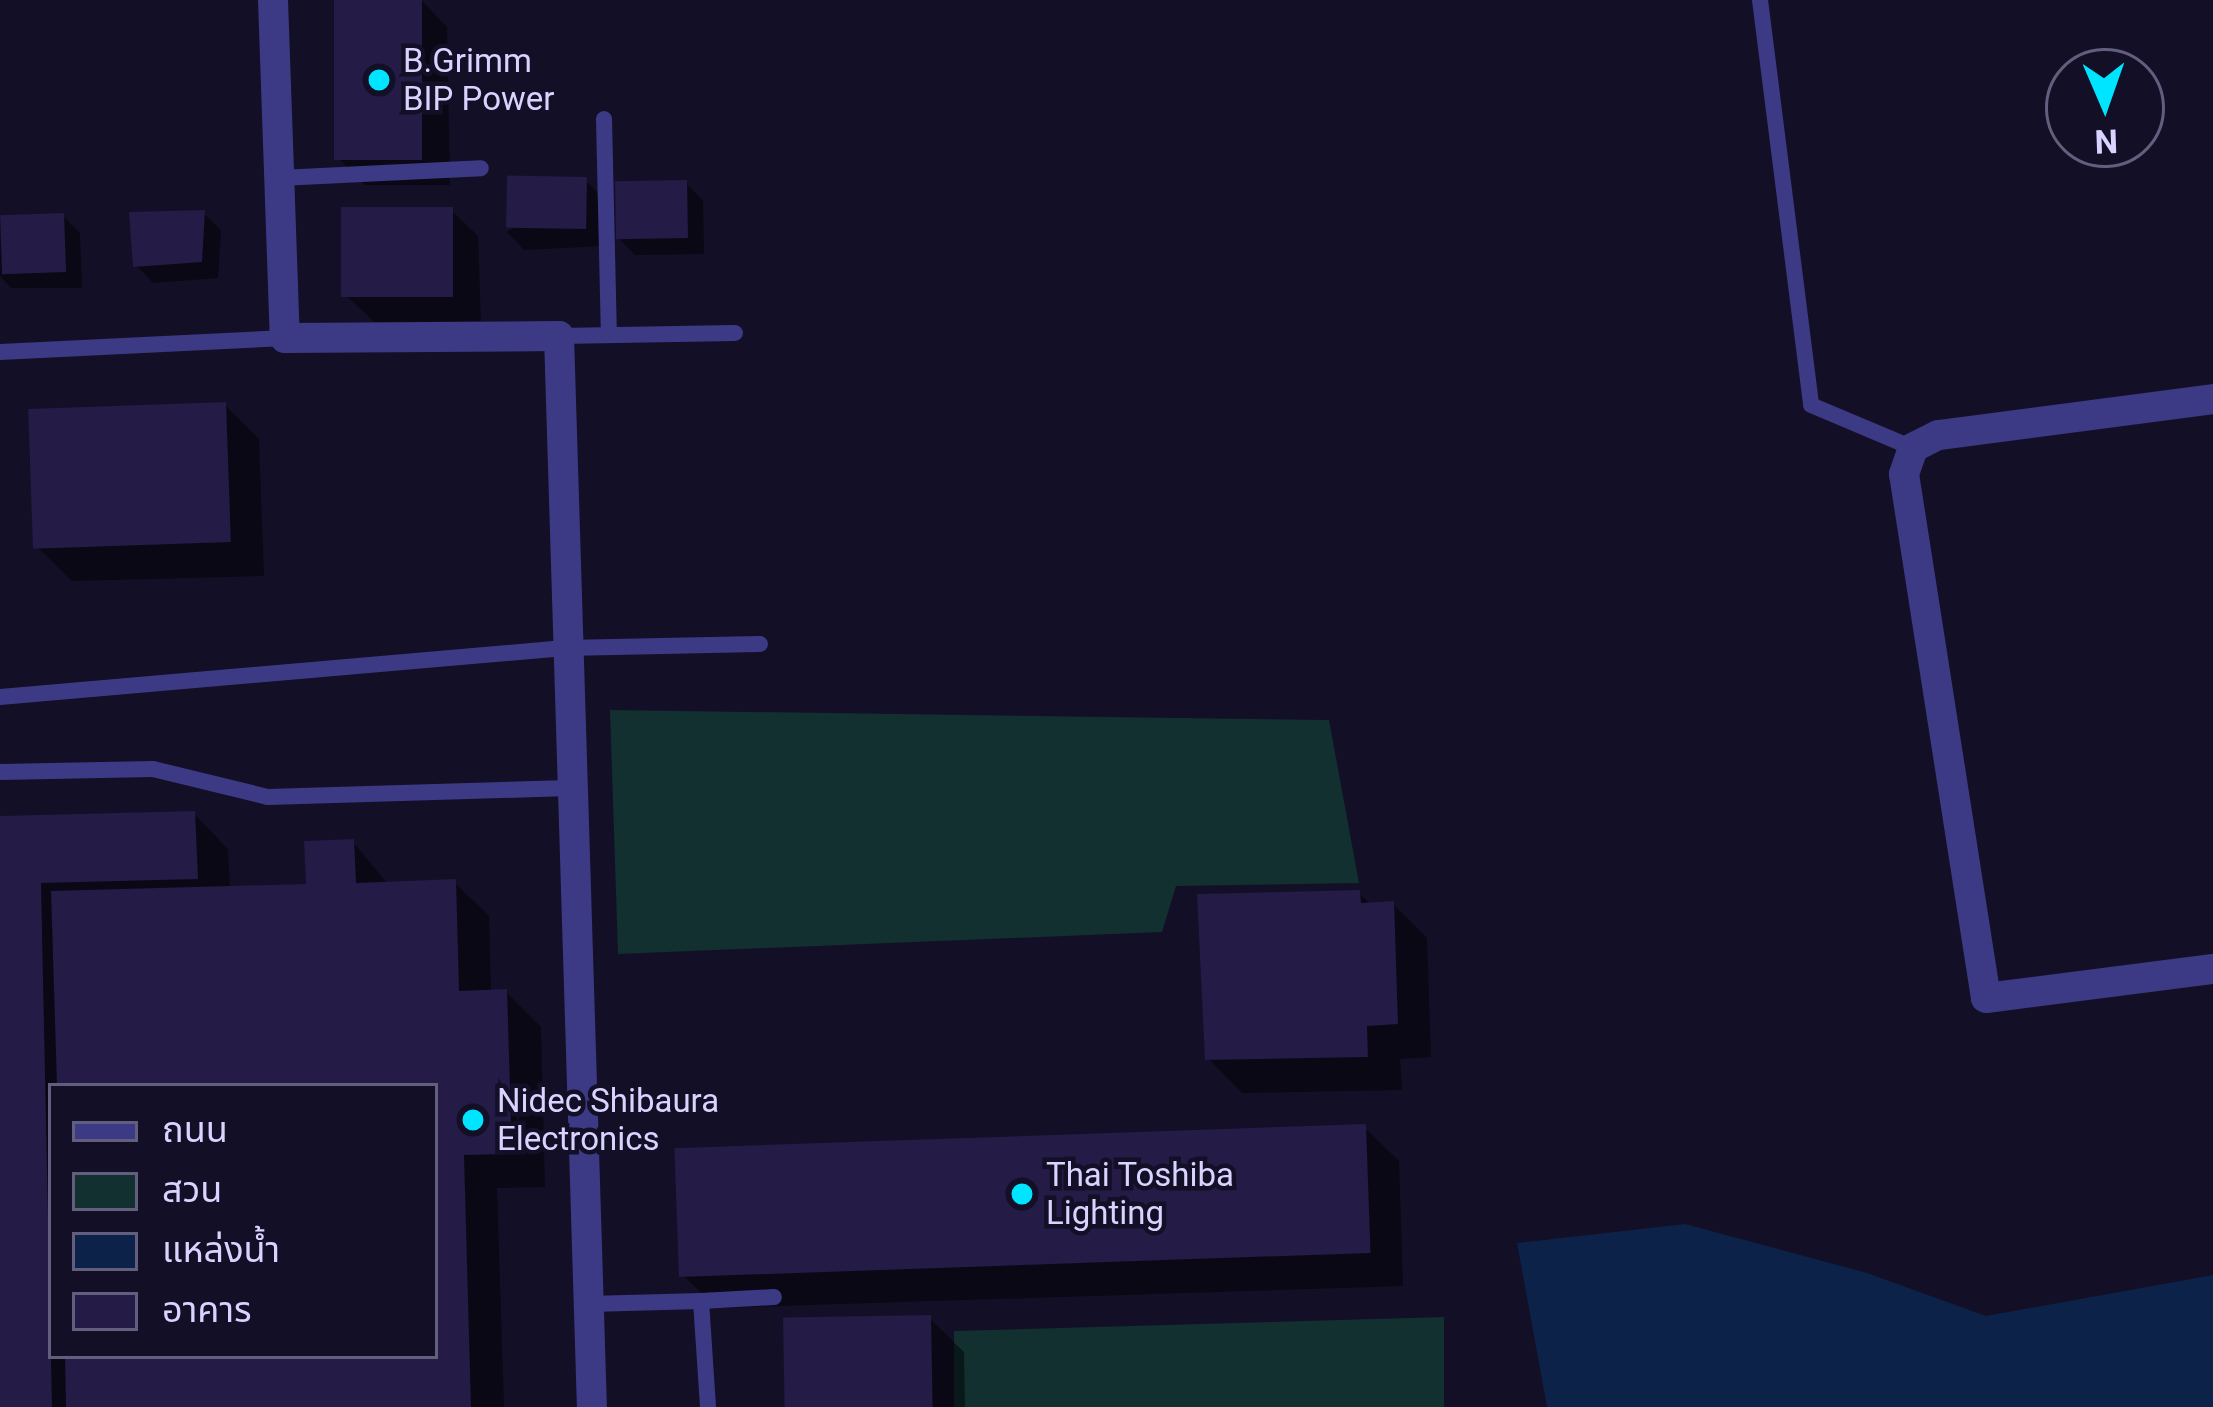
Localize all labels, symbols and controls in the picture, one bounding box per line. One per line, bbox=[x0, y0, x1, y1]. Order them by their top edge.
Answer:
place label: B.Grimm BIP Power bbox=[403, 41, 554, 119]
north arrow bbox=[2045, 48, 2165, 168]
marker: B.Grimm BIP Power bbox=[366, 67, 392, 93]
text: N bbox=[2094, 122, 2118, 161]
place label: Nidec Shibaura Electronics bbox=[497, 1081, 719, 1159]
legend bbox=[48, 1083, 438, 1359]
marker: Nidec Shibaura Electronics bbox=[460, 1107, 486, 1133]
text: ถนน bbox=[162, 1109, 228, 1151]
place label: Thai Toshiba Lighting bbox=[1046, 1155, 1235, 1233]
text: สวน bbox=[162, 1169, 222, 1211]
marker: Thai Toshiba Lighting bbox=[1009, 1181, 1035, 1207]
text: แหล่งน้ำ bbox=[162, 1229, 280, 1271]
text: อาคาร bbox=[162, 1289, 252, 1331]

